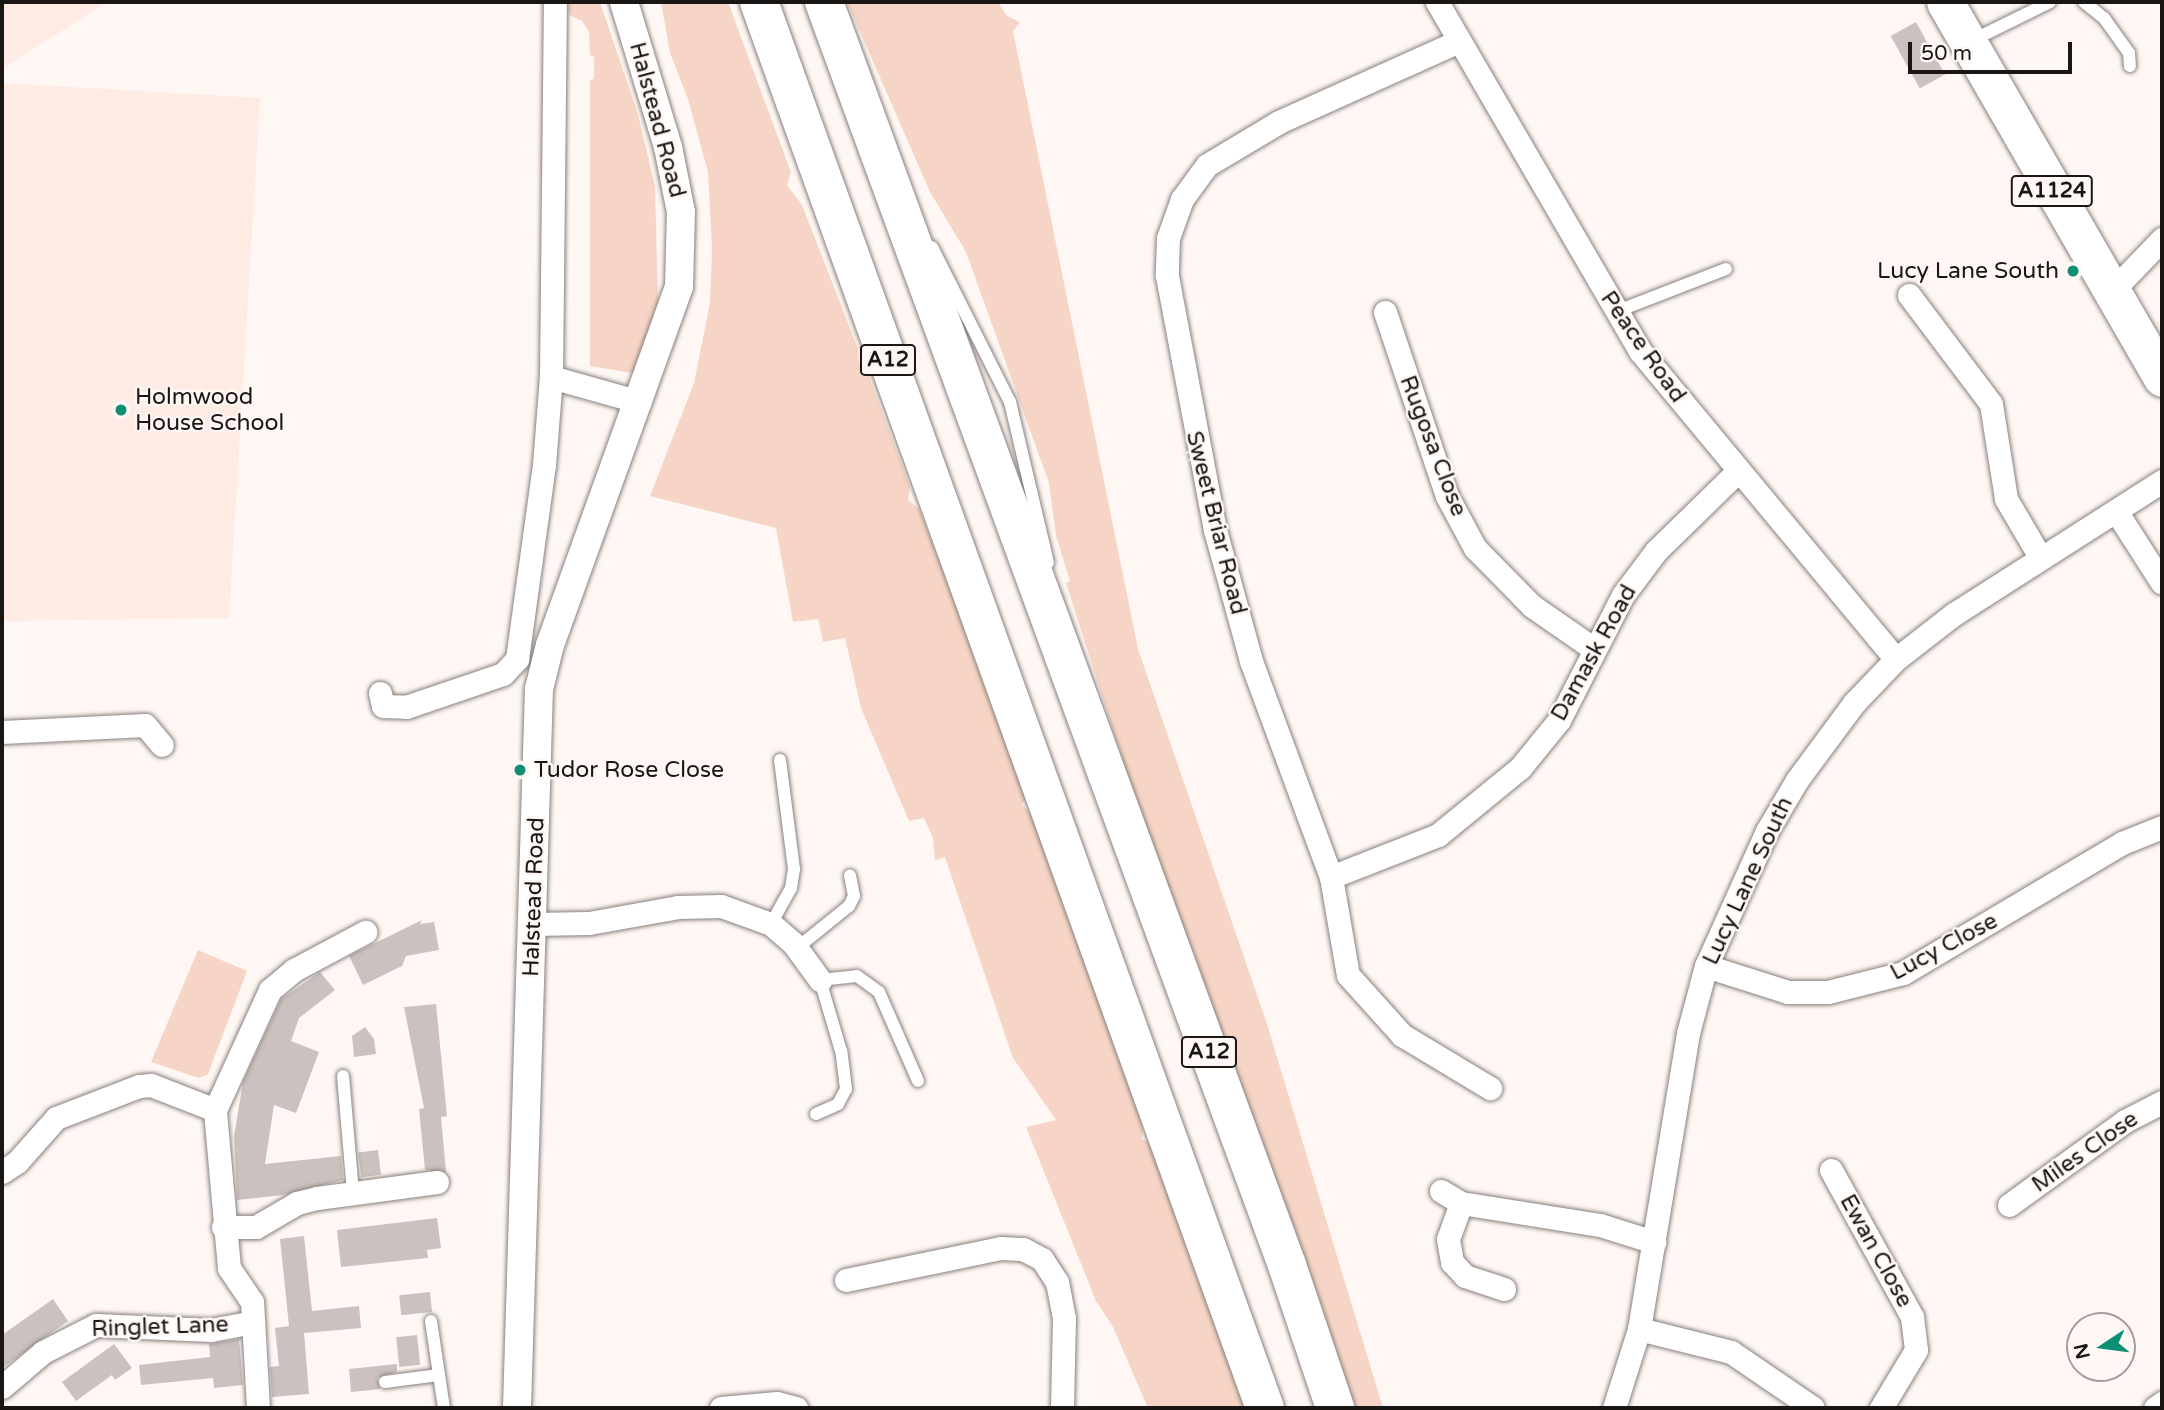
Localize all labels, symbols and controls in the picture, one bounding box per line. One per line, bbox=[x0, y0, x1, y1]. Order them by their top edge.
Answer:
scale bar bbox=[1912, 28, 2076, 72]
street label: Halstead Road bbox=[623, 39, 691, 201]
text: 50 m bbox=[1921, 41, 1972, 66]
road number: A1124 bbox=[2010, 174, 2094, 208]
place label: Lucy Lane South bbox=[1877, 257, 2059, 285]
marker: Lucy Lane South bbox=[2065, 263, 2081, 279]
street label: Peace Road bbox=[1594, 286, 1692, 408]
road number: A12 bbox=[858, 342, 918, 378]
street label: Rugosa Close bbox=[1393, 372, 1473, 520]
place label: Holmwood House School bbox=[135, 383, 284, 437]
marker: Holmwood House School bbox=[113, 402, 129, 418]
street label: Sweet Briar Road bbox=[1180, 428, 1252, 618]
street label: Damask Road bbox=[1545, 580, 1643, 726]
place label: Tudor Rose Close bbox=[534, 756, 724, 784]
marker: Tudor Rose Close bbox=[512, 762, 528, 778]
street label: Lucy Lane South bbox=[1697, 793, 1799, 969]
street label: Halstead Road bbox=[517, 817, 551, 977]
street label: Lucy Close bbox=[1886, 907, 2002, 987]
road number: A12 bbox=[1179, 1034, 1239, 1070]
street label: Miles Close bbox=[2027, 1105, 2143, 1199]
street label: Ewan Close bbox=[1834, 1190, 1918, 1312]
street label: Ringlet Lane bbox=[91, 1311, 229, 1343]
north arrow bbox=[2066, 1312, 2136, 1382]
text: N bbox=[2070, 1341, 2095, 1361]

